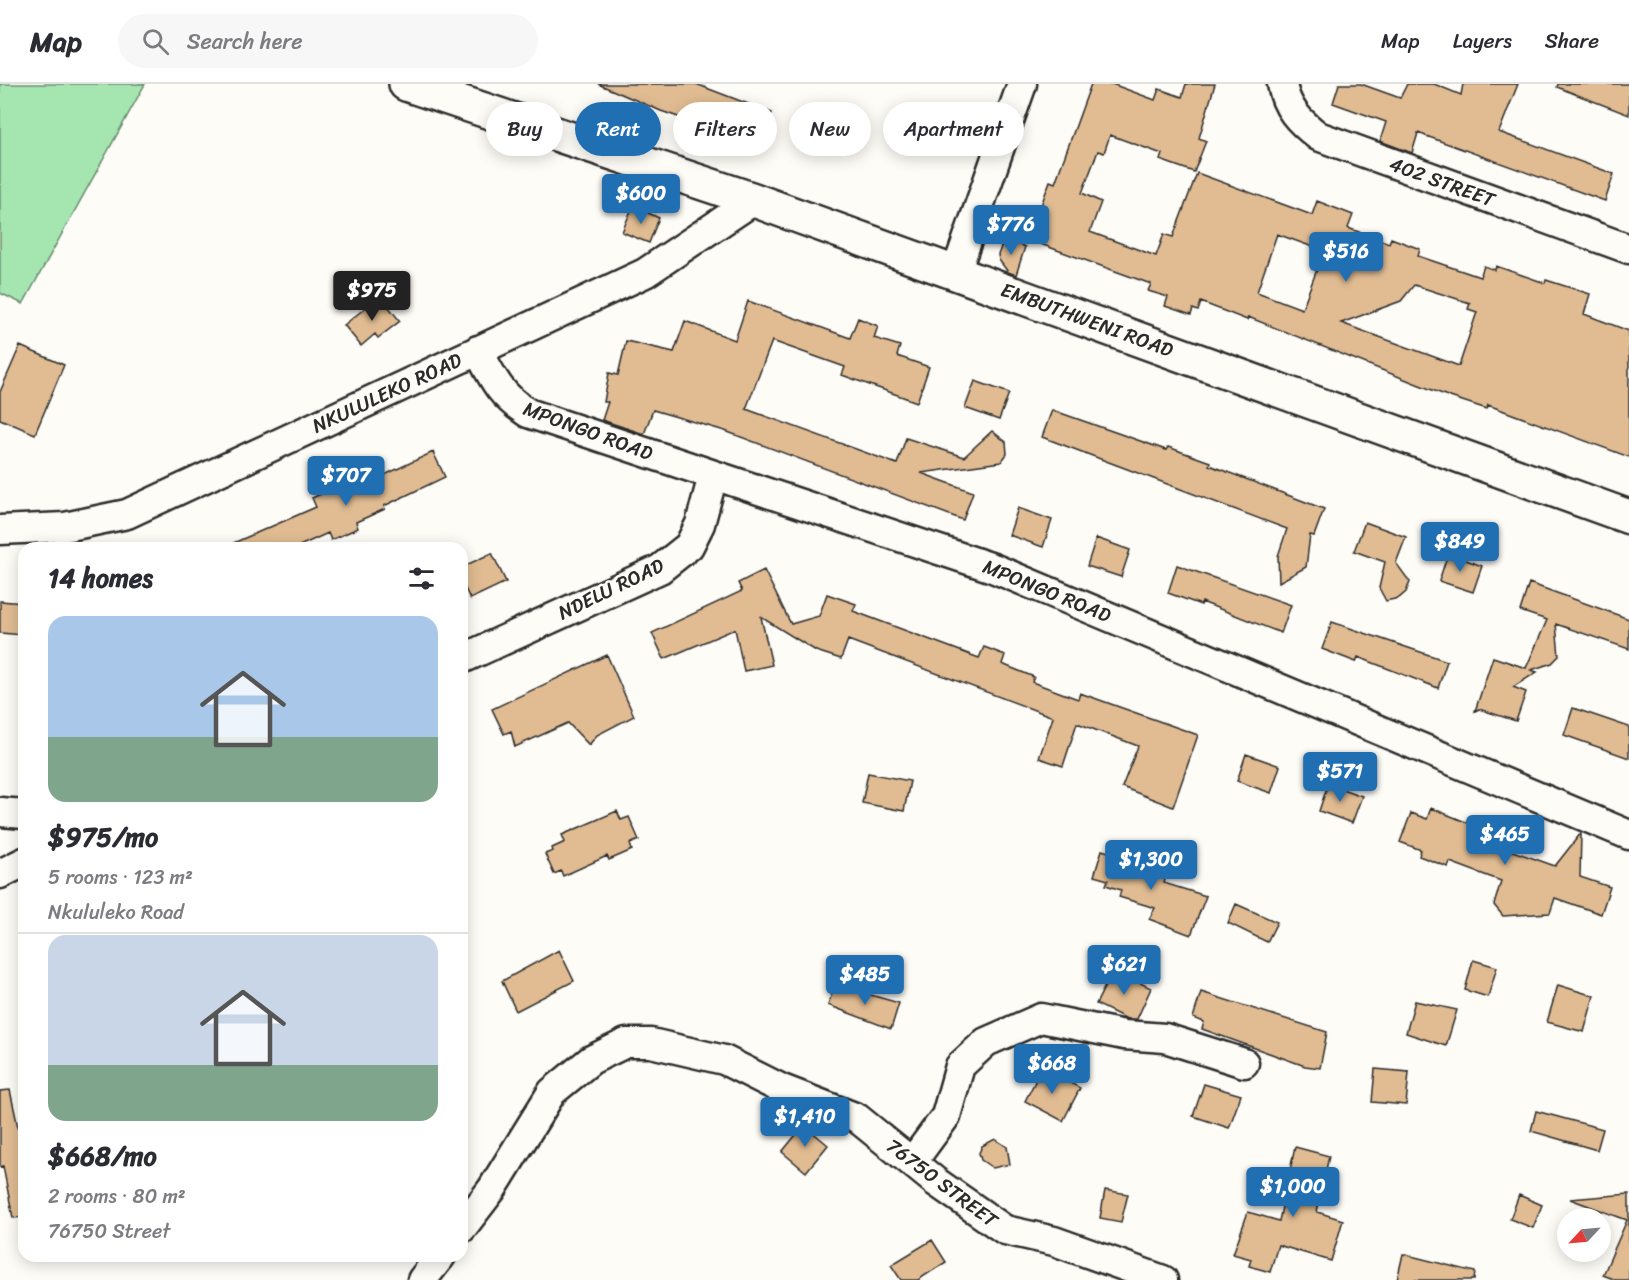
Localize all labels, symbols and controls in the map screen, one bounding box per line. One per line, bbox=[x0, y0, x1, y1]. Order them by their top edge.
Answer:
search box bbox=[118, 14, 538, 68]
text: Map bbox=[30, 17, 82, 66]
text: Search here bbox=[187, 22, 303, 61]
text: Map bbox=[1381, 22, 1420, 60]
text: Layers bbox=[1453, 22, 1512, 60]
text: Share bbox=[1545, 22, 1599, 60]
icon: search bbox=[139, 25, 172, 58]
chip: Buy bbox=[486, 102, 563, 156]
chip: Rent bbox=[575, 102, 661, 156]
chip: Filters bbox=[673, 102, 777, 156]
chip: New bbox=[789, 102, 871, 156]
chip: Apartment bbox=[883, 102, 1024, 156]
street label: 402 STREET bbox=[1384, 147, 1502, 218]
pin: $600 bbox=[605, 174, 677, 225]
text: $600 bbox=[616, 176, 666, 211]
pin: $776 bbox=[975, 205, 1047, 256]
text: $776 bbox=[987, 207, 1035, 242]
pin: $516 bbox=[1310, 232, 1382, 283]
text: $516 bbox=[1323, 234, 1369, 269]
pin: $975 bbox=[336, 271, 408, 322]
text: $975 bbox=[347, 273, 397, 308]
street label: EMBUTHWENI ROAD bbox=[996, 273, 1178, 367]
street label: NKULULEKO ROAD bbox=[306, 343, 468, 443]
street label: MPONGO ROAD bbox=[518, 391, 658, 471]
pin: $707 bbox=[310, 456, 382, 507]
text: $707 bbox=[322, 458, 370, 493]
pin: $849 bbox=[1424, 522, 1496, 573]
text: $849 bbox=[1435, 524, 1485, 559]
street label: NDELU ROAD bbox=[552, 548, 670, 630]
street label: MPONGO ROAD bbox=[977, 549, 1117, 633]
text: 14 homes bbox=[48, 555, 153, 601]
icon: filters bbox=[405, 562, 438, 595]
icon: home bbox=[189, 655, 297, 763]
pin: $571 bbox=[1304, 752, 1376, 803]
text: $571 bbox=[1317, 754, 1363, 789]
text: $975/mo bbox=[48, 814, 158, 860]
pin: $465 bbox=[1469, 815, 1541, 866]
text: $465 bbox=[1480, 817, 1530, 852]
pin: $1,300 bbox=[1102, 840, 1200, 891]
text: $1,300 bbox=[1119, 842, 1183, 877]
text: 5 rooms · 123 m² bbox=[48, 860, 193, 895]
text: Nkululeko Road bbox=[48, 895, 184, 930]
pin: $621 bbox=[1088, 945, 1160, 996]
text: $621 bbox=[1102, 947, 1146, 982]
pin: $485 bbox=[829, 955, 901, 1006]
text: $485 bbox=[840, 957, 890, 992]
icon: home bbox=[189, 974, 297, 1082]
pin: $668 bbox=[1016, 1044, 1088, 1095]
text: $668 bbox=[1028, 1046, 1076, 1081]
pin: $1,410 bbox=[756, 1097, 854, 1148]
text: $1,410 bbox=[774, 1099, 836, 1134]
street label: 76750 STREET bbox=[878, 1129, 1007, 1238]
text: $668/mo bbox=[48, 1133, 157, 1179]
pin: $1,000 bbox=[1244, 1167, 1342, 1218]
text: $1,000 bbox=[1260, 1169, 1326, 1204]
text: 2 rooms · 80 m² bbox=[48, 1179, 186, 1214]
north arrow bbox=[1557, 1208, 1611, 1262]
map controls bbox=[1557, 1208, 1611, 1262]
text: 76750 Street bbox=[48, 1214, 170, 1249]

